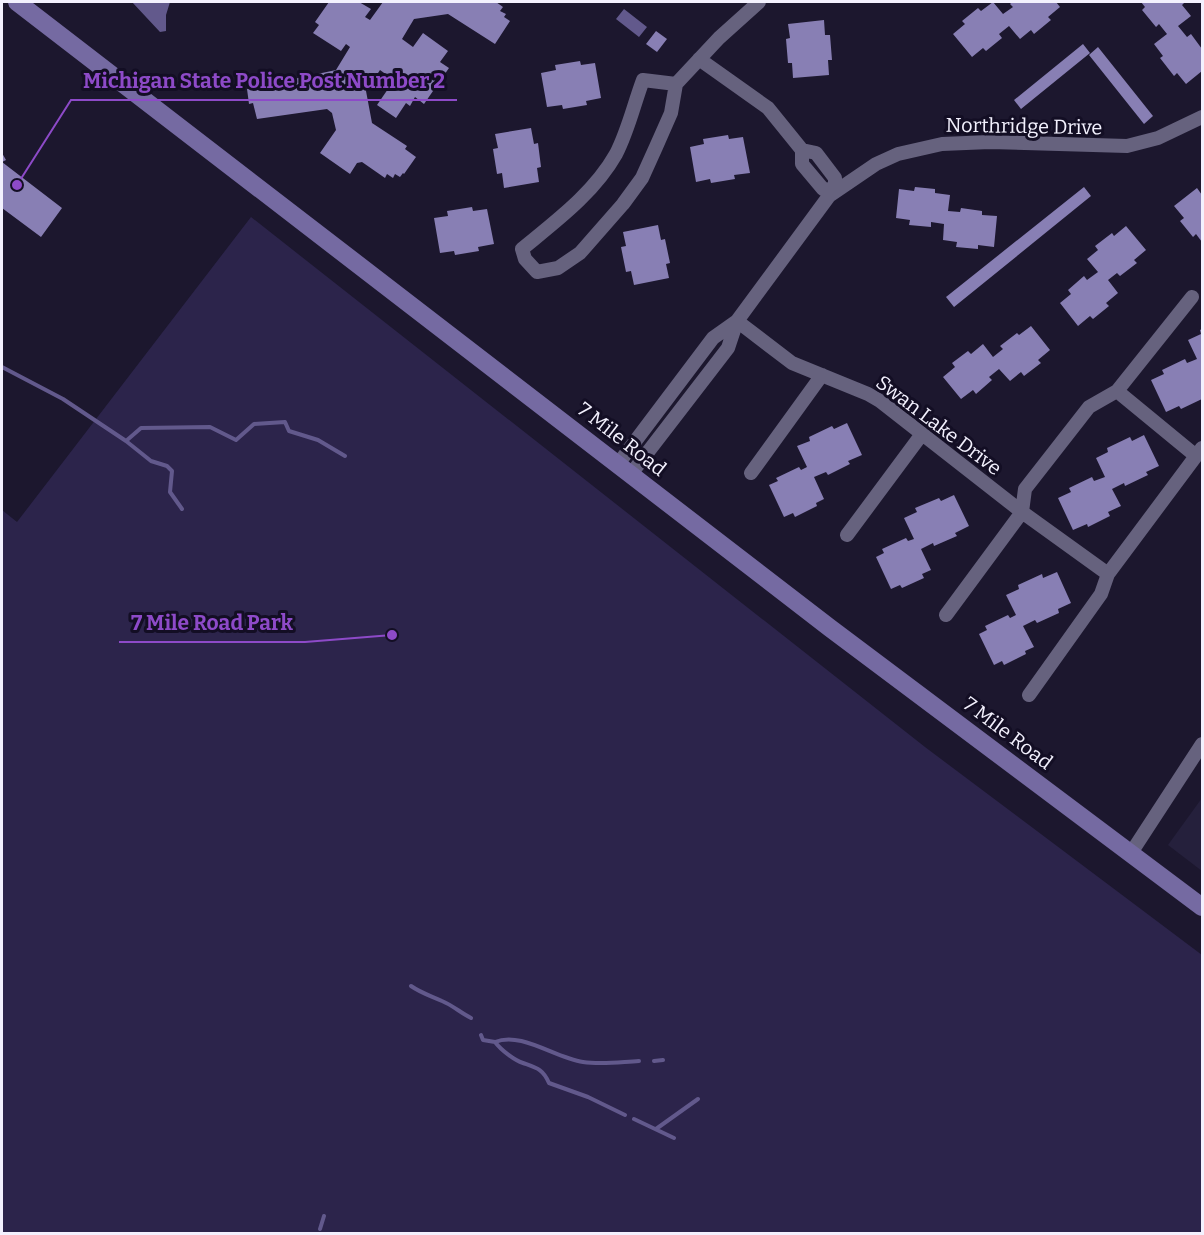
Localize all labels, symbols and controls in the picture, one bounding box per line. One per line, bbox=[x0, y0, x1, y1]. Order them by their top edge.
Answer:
callout: Michigan State Police Post Number 2 bbox=[71, 61, 457, 100]
text: Michigan State Police Post Number 2 bbox=[83, 68, 445, 94]
street label: Northridge Drive bbox=[945, 113, 1103, 139]
street label: Swan Lake Drive bbox=[871, 370, 1007, 480]
street label: 7 Mile Road bbox=[573, 397, 671, 481]
callout: 7 Mile Road Park bbox=[119, 603, 305, 642]
text: 7 Mile Road Park bbox=[131, 610, 294, 636]
street label: 7 Mile Road bbox=[959, 692, 1057, 774]

